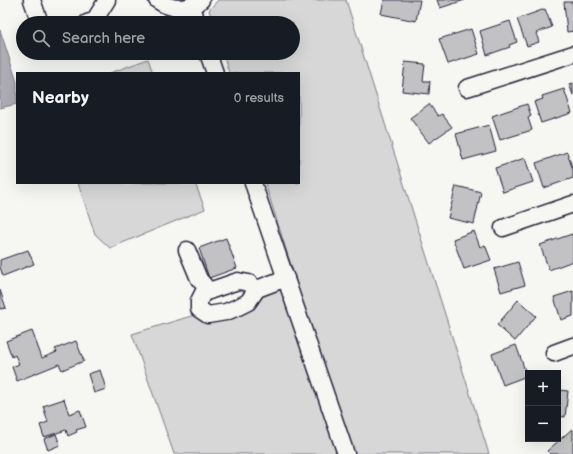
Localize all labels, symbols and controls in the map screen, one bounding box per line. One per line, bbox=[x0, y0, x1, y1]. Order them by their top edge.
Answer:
search box bbox=[16, 16, 300, 60]
icon: search bbox=[30, 27, 52, 49]
text: Search here bbox=[62, 29, 145, 48]
text: Nearby bbox=[32, 88, 89, 108]
text: 0 results bbox=[234, 90, 284, 106]
map controls bbox=[525, 370, 561, 442]
button: + bbox=[525, 370, 561, 406]
button: − bbox=[525, 406, 561, 442]

